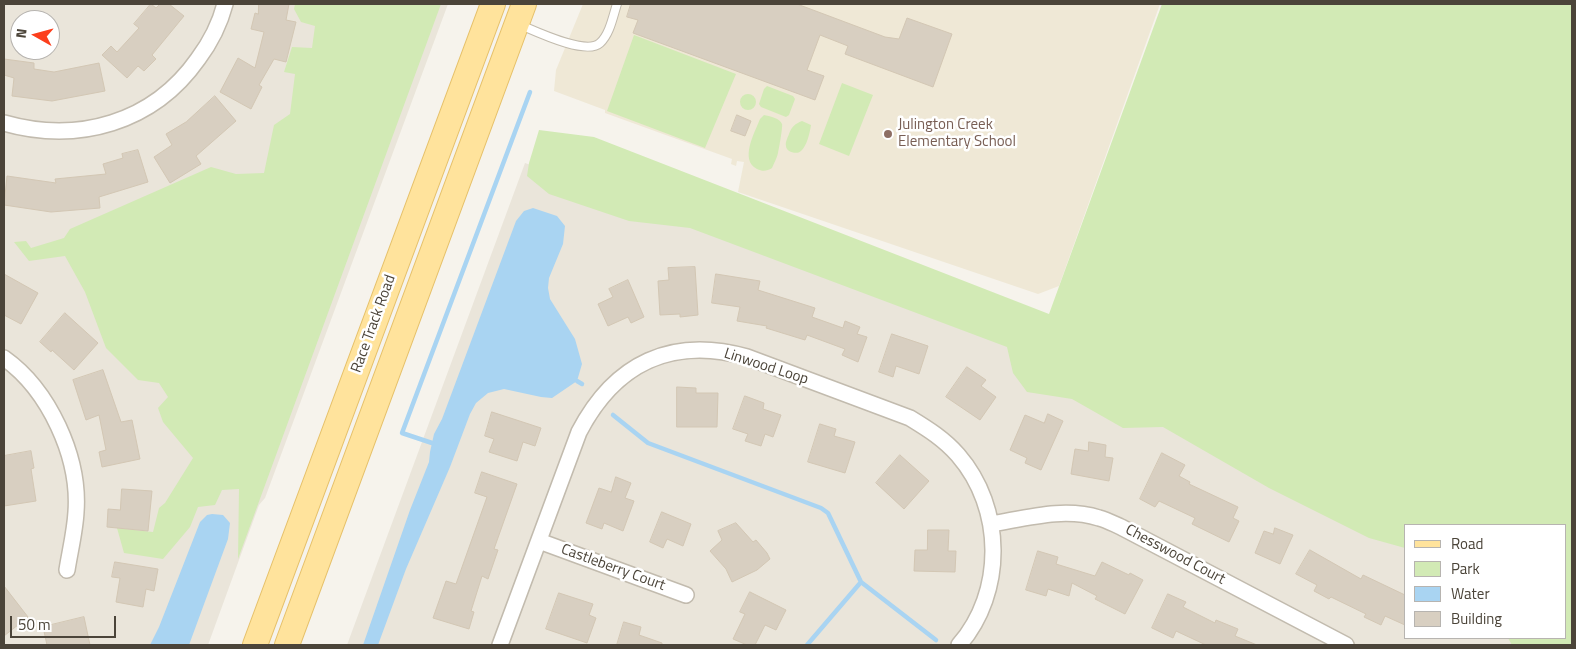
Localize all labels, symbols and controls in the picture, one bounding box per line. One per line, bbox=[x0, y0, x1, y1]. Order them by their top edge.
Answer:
north arrow bbox=[10, 10, 60, 60]
text: N bbox=[10, 27, 32, 39]
place label: Julington Creek Elementary School bbox=[898, 116, 1016, 151]
marker: Julington Creek Elementary School bbox=[882, 128, 894, 140]
street label: Race Track Road bbox=[348, 273, 400, 375]
street label: Linwood Loop bbox=[721, 345, 811, 389]
street label: Chesswood Court bbox=[1122, 521, 1228, 589]
legend bbox=[1404, 524, 1566, 639]
text: Road bbox=[1451, 532, 1483, 555]
street label: Castleberry Court bbox=[558, 541, 668, 595]
text: Park bbox=[1451, 557, 1480, 580]
text: Water bbox=[1451, 582, 1490, 605]
scale bar bbox=[12, 606, 119, 638]
text: Building bbox=[1451, 607, 1502, 630]
text: 50 m bbox=[18, 613, 51, 636]

